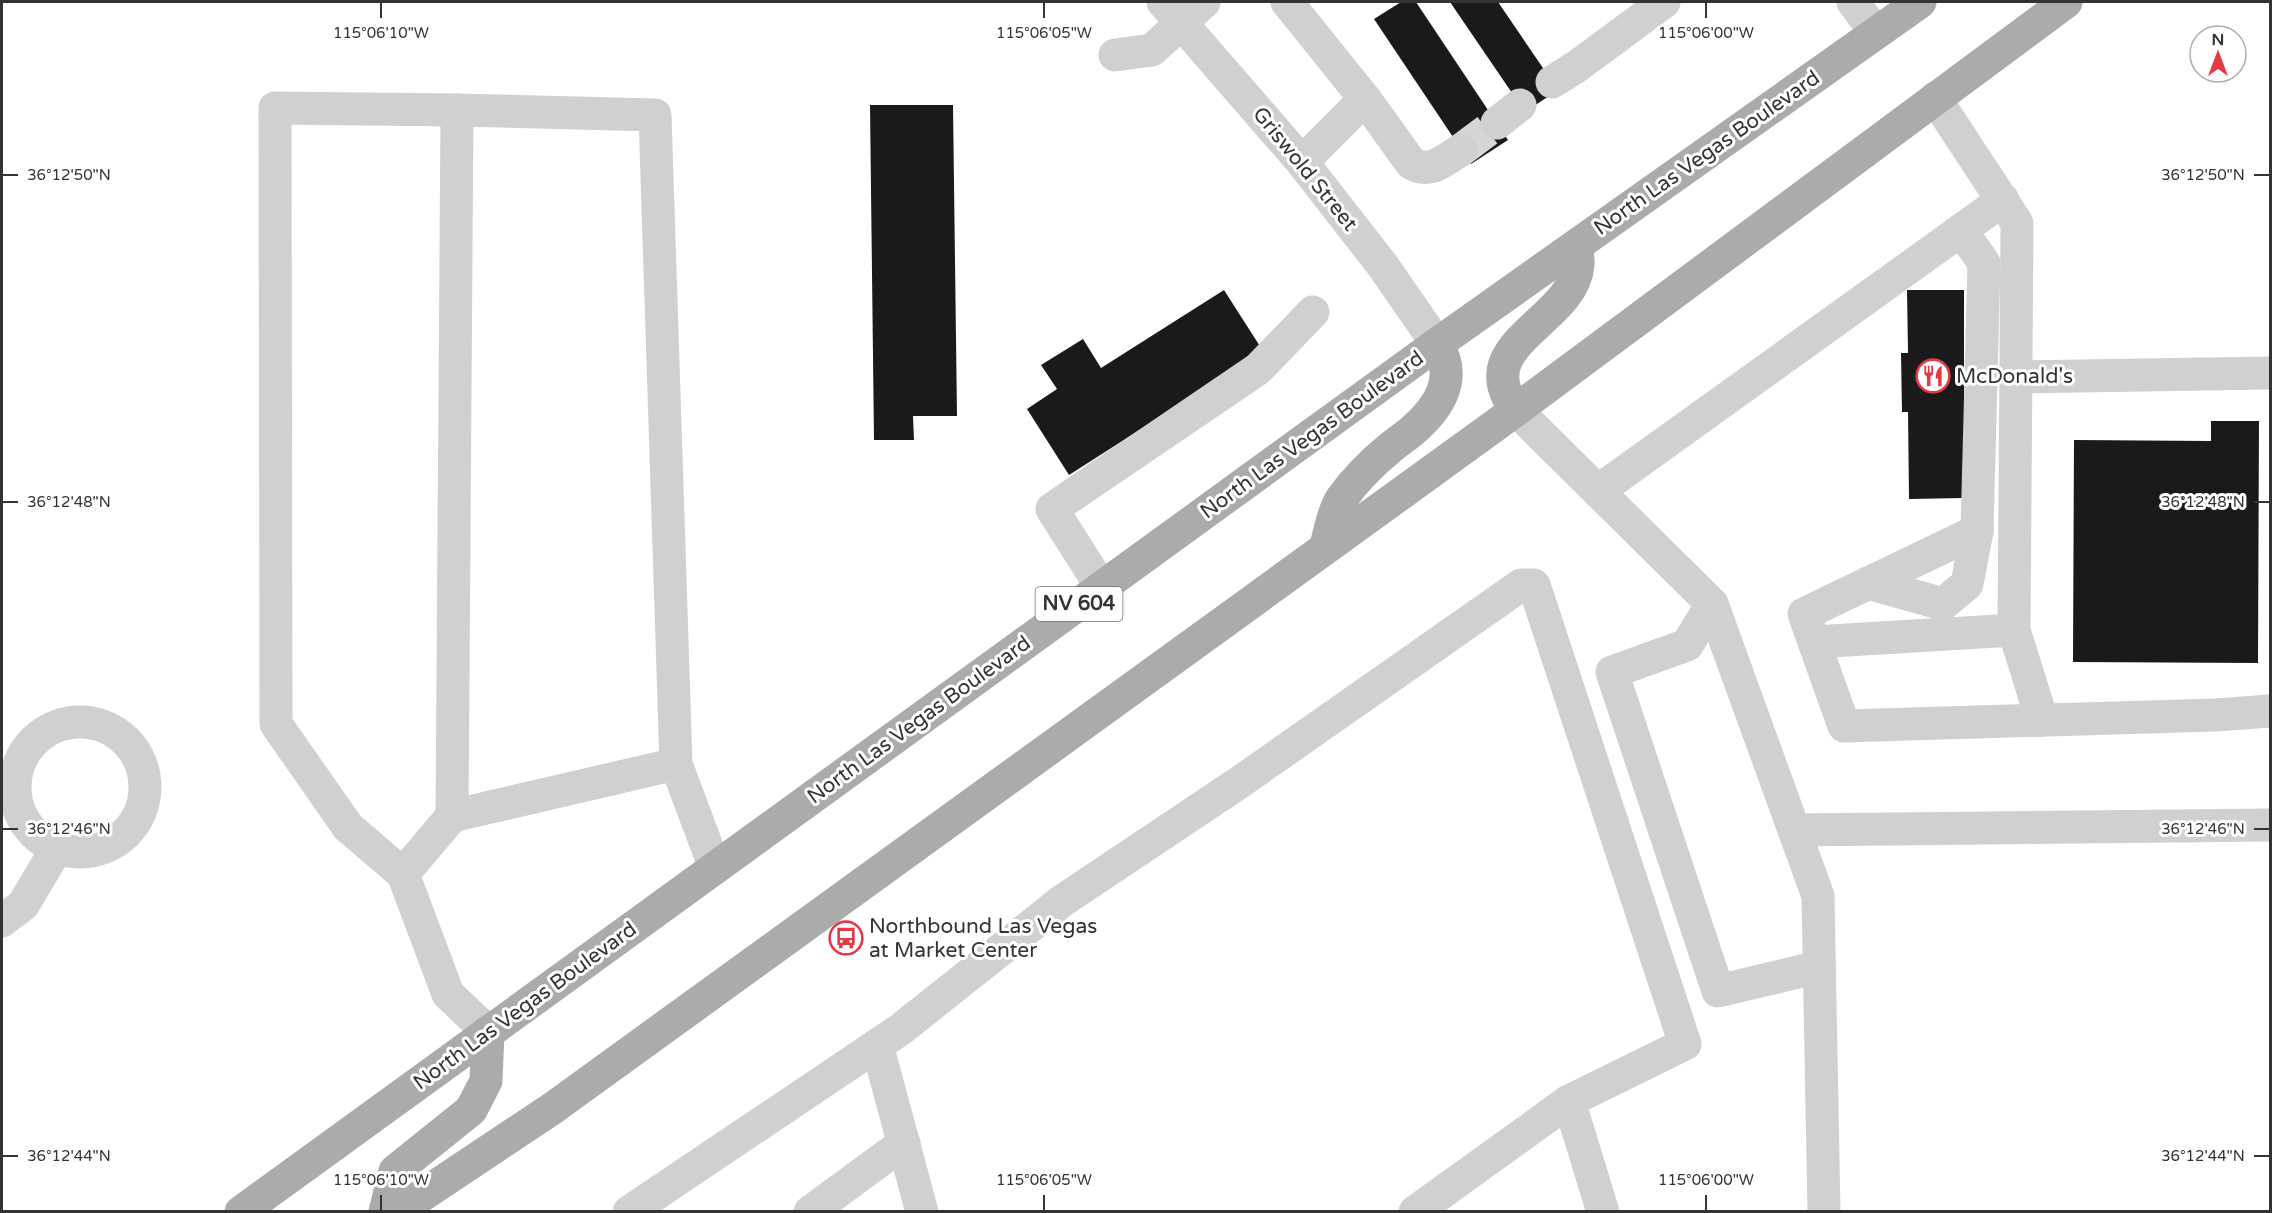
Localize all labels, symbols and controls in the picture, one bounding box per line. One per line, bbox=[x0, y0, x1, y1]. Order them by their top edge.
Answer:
text: 115°06'10"W bbox=[333, 24, 429, 42]
text: 115°06'05"W bbox=[996, 24, 1092, 42]
text: 115°06'00"W bbox=[1658, 24, 1754, 42]
north arrow bbox=[2188, 24, 2248, 84]
text: N bbox=[2212, 30, 2224, 50]
street label: North Las Vegas Boulevard bbox=[1589, 65, 1825, 241]
street label: Griswold Street bbox=[1247, 102, 1363, 236]
text: 36°12'50"N bbox=[27, 166, 111, 184]
text: 36°12'50"N bbox=[2161, 166, 2245, 184]
street label: North Las Vegas Boulevard bbox=[1196, 346, 1428, 524]
restaurant icon: McDonald's bbox=[1915, 358, 1951, 394]
place label: McDonald's bbox=[1956, 364, 2073, 389]
text: 36°12'48"N bbox=[27, 493, 111, 511]
text: 36°12'48"N bbox=[2161, 493, 2245, 511]
road number: NV 604 bbox=[1036, 587, 1122, 621]
street label: North Las Vegas Boulevard bbox=[803, 631, 1035, 809]
text: 36°12'46"N bbox=[27, 820, 111, 838]
text: 36°12'46"N bbox=[2161, 820, 2245, 838]
place label: Northbound Las Vegas at Market Center bbox=[869, 914, 1097, 963]
street label: North Las Vegas Boulevard bbox=[409, 917, 641, 1095]
bus stop icon: Northbound Las Vegas at Market Center bbox=[828, 920, 864, 956]
text: 36°12'44"N bbox=[27, 1147, 111, 1165]
text: 36°12'44"N bbox=[2161, 1147, 2245, 1165]
text: 115°06'10"W bbox=[333, 1171, 429, 1189]
text: 115°06'05"W bbox=[996, 1171, 1092, 1189]
text: 115°06'00"W bbox=[1658, 1171, 1754, 1189]

